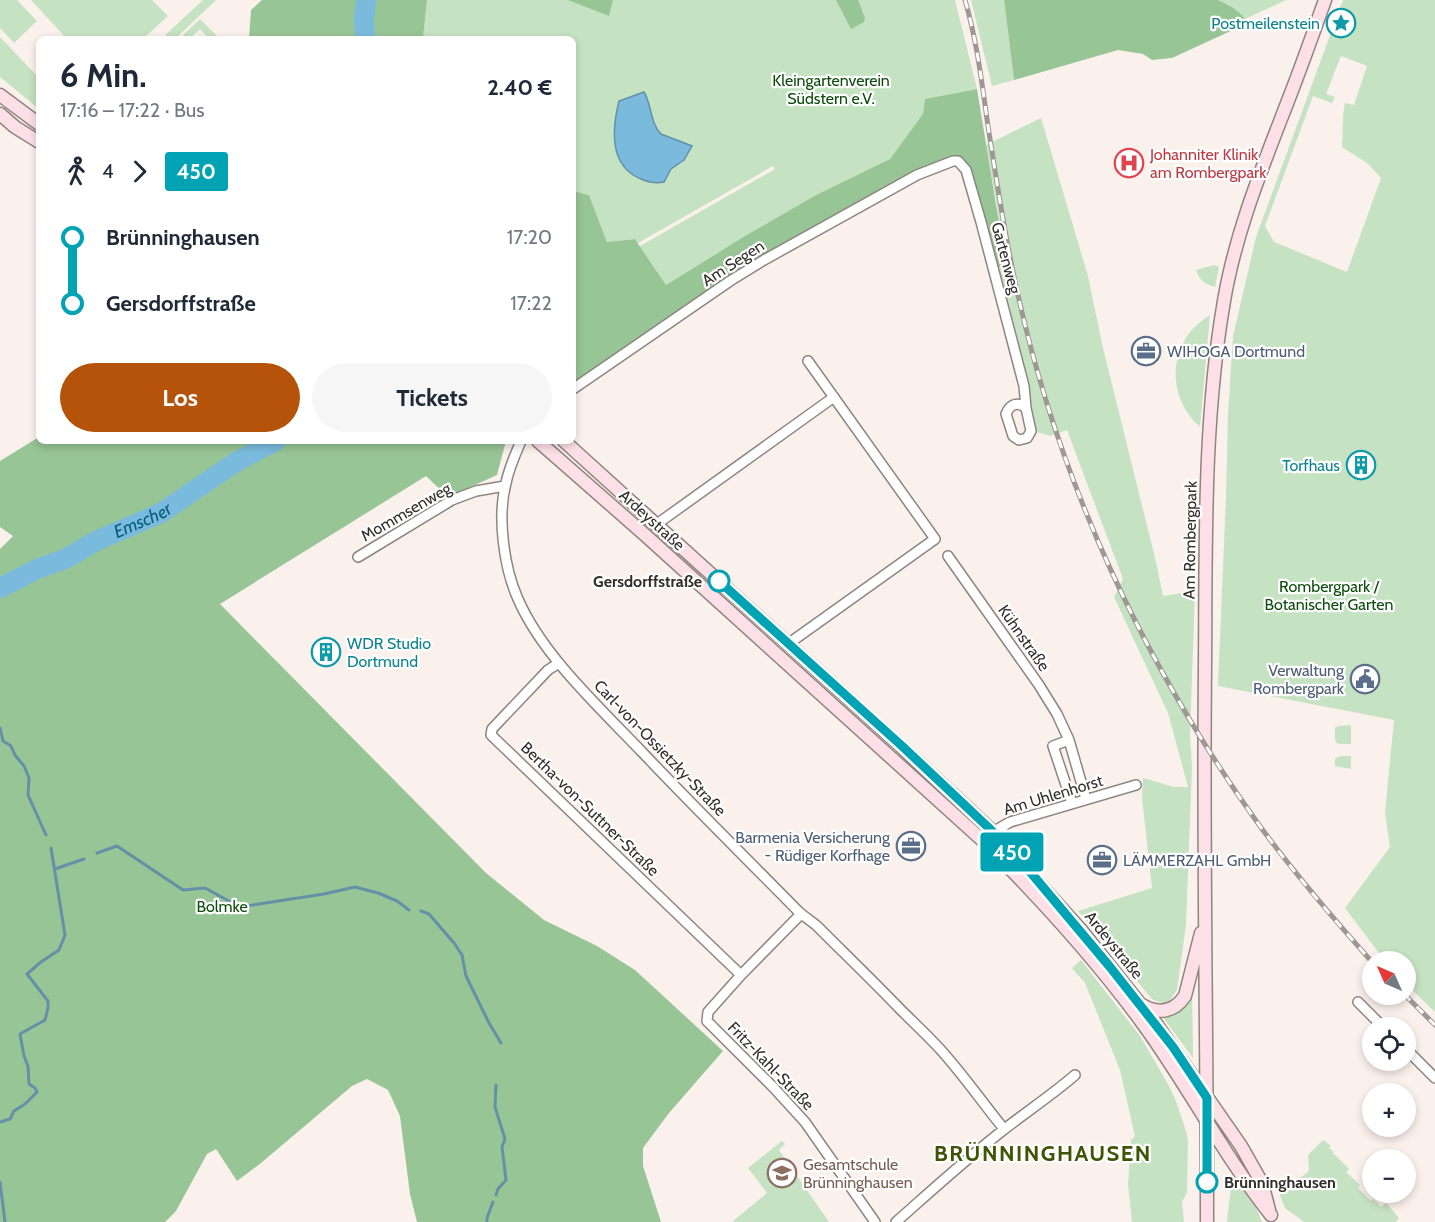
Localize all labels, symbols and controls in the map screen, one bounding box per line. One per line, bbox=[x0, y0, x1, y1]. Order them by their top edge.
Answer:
place icon: Postmeilenstein bbox=[1325, 7, 1357, 39]
place label: Postmeilenstein bbox=[1211, 14, 1320, 33]
text: 6 Min. bbox=[60, 55, 147, 95]
park label: Kleingartenverein Südstern e.V. bbox=[772, 71, 890, 108]
text: 2.40 € bbox=[487, 74, 552, 101]
text: 17:16 – 17:22 · Bus bbox=[60, 98, 205, 122]
place label: Johanniter Klinik am Rombergpark bbox=[1149, 145, 1267, 182]
hospital icon: Johanniter Klinik am Rombergpark bbox=[1113, 147, 1145, 179]
icon: walk bbox=[60, 155, 93, 188]
icon: forward bbox=[123, 155, 156, 188]
text: 4 bbox=[102, 159, 114, 183]
text: 450 bbox=[177, 159, 216, 184]
street label: Gartenweg bbox=[987, 220, 1025, 297]
text: Brünninghausen bbox=[106, 224, 260, 251]
text: 17:20 bbox=[507, 225, 552, 249]
street label: Am Segen bbox=[698, 236, 768, 290]
text: Gersdorffstraße bbox=[106, 290, 256, 317]
text: 17:22 bbox=[510, 291, 552, 315]
office icon: WIHOGA Dortmund bbox=[1130, 335, 1162, 367]
place label: WIHOGA Dortmund bbox=[1167, 342, 1305, 361]
button: Los bbox=[60, 363, 300, 432]
button: Tickets bbox=[312, 363, 552, 432]
building icon: Torfhaus bbox=[1345, 449, 1377, 481]
place label: Torfhaus bbox=[1282, 456, 1340, 475]
street label: Mommsenweg bbox=[358, 478, 455, 545]
street label: Am Rombergpark bbox=[1179, 480, 1201, 599]
street label: Ardeystraße bbox=[615, 486, 689, 554]
water label: Emscher bbox=[110, 497, 177, 543]
marker: Gersdorffstraße bbox=[708, 570, 730, 592]
place label: Gersdorffstraße bbox=[593, 572, 702, 591]
park label: Rombergpark / Botanischer Garten bbox=[1264, 577, 1394, 614]
street label: Kühnstraße bbox=[994, 601, 1054, 675]
place label: WDR Studio Dortmund bbox=[347, 634, 431, 671]
building icon: WDR Studio Dortmund bbox=[310, 636, 342, 668]
place label: Verwaltung Rombergpark bbox=[1253, 661, 1345, 698]
public building icon: Verwaltung Rombergpark bbox=[1349, 663, 1381, 695]
street label: Carl-von-Ossietzky-Straße bbox=[590, 676, 730, 820]
street label: Bertha-von-Suttner-Straße bbox=[517, 738, 663, 880]
street label: Am Uhlenhorst bbox=[1001, 771, 1106, 819]
place label: Barmenia Versicherung - Rüdiger Korfhage bbox=[735, 828, 891, 865]
office icon: Barmenia Versicherung - Rüdiger Korfhage bbox=[895, 830, 927, 862]
line badge: 450 bbox=[978, 832, 1046, 872]
text: 450 bbox=[992, 840, 1032, 865]
office icon: LÄMMERZAHL GmbH bbox=[1086, 844, 1118, 876]
place label: LÄMMERZAHL GmbH bbox=[1123, 851, 1271, 870]
park label: Bolmke bbox=[196, 897, 248, 916]
street label: Ardeystraße bbox=[1081, 907, 1147, 983]
north arrow bbox=[1362, 951, 1416, 1005]
map controls bbox=[1362, 951, 1416, 1203]
button: locate bbox=[1362, 1017, 1416, 1071]
street label: Fritz-Kahl-Straße bbox=[724, 1018, 818, 1114]
button: + bbox=[1362, 1083, 1416, 1137]
district label: BRÜNNINGHAUSEN bbox=[934, 1140, 1152, 1167]
button: − bbox=[1362, 1149, 1416, 1203]
place label: Gesamtschule Brünninghausen bbox=[803, 1155, 913, 1192]
school or university icon: Gesamtschule Brünninghausen bbox=[766, 1157, 798, 1189]
marker: Brünninghausen bbox=[1196, 1171, 1218, 1193]
place label: Brünninghausen bbox=[1224, 1173, 1336, 1192]

